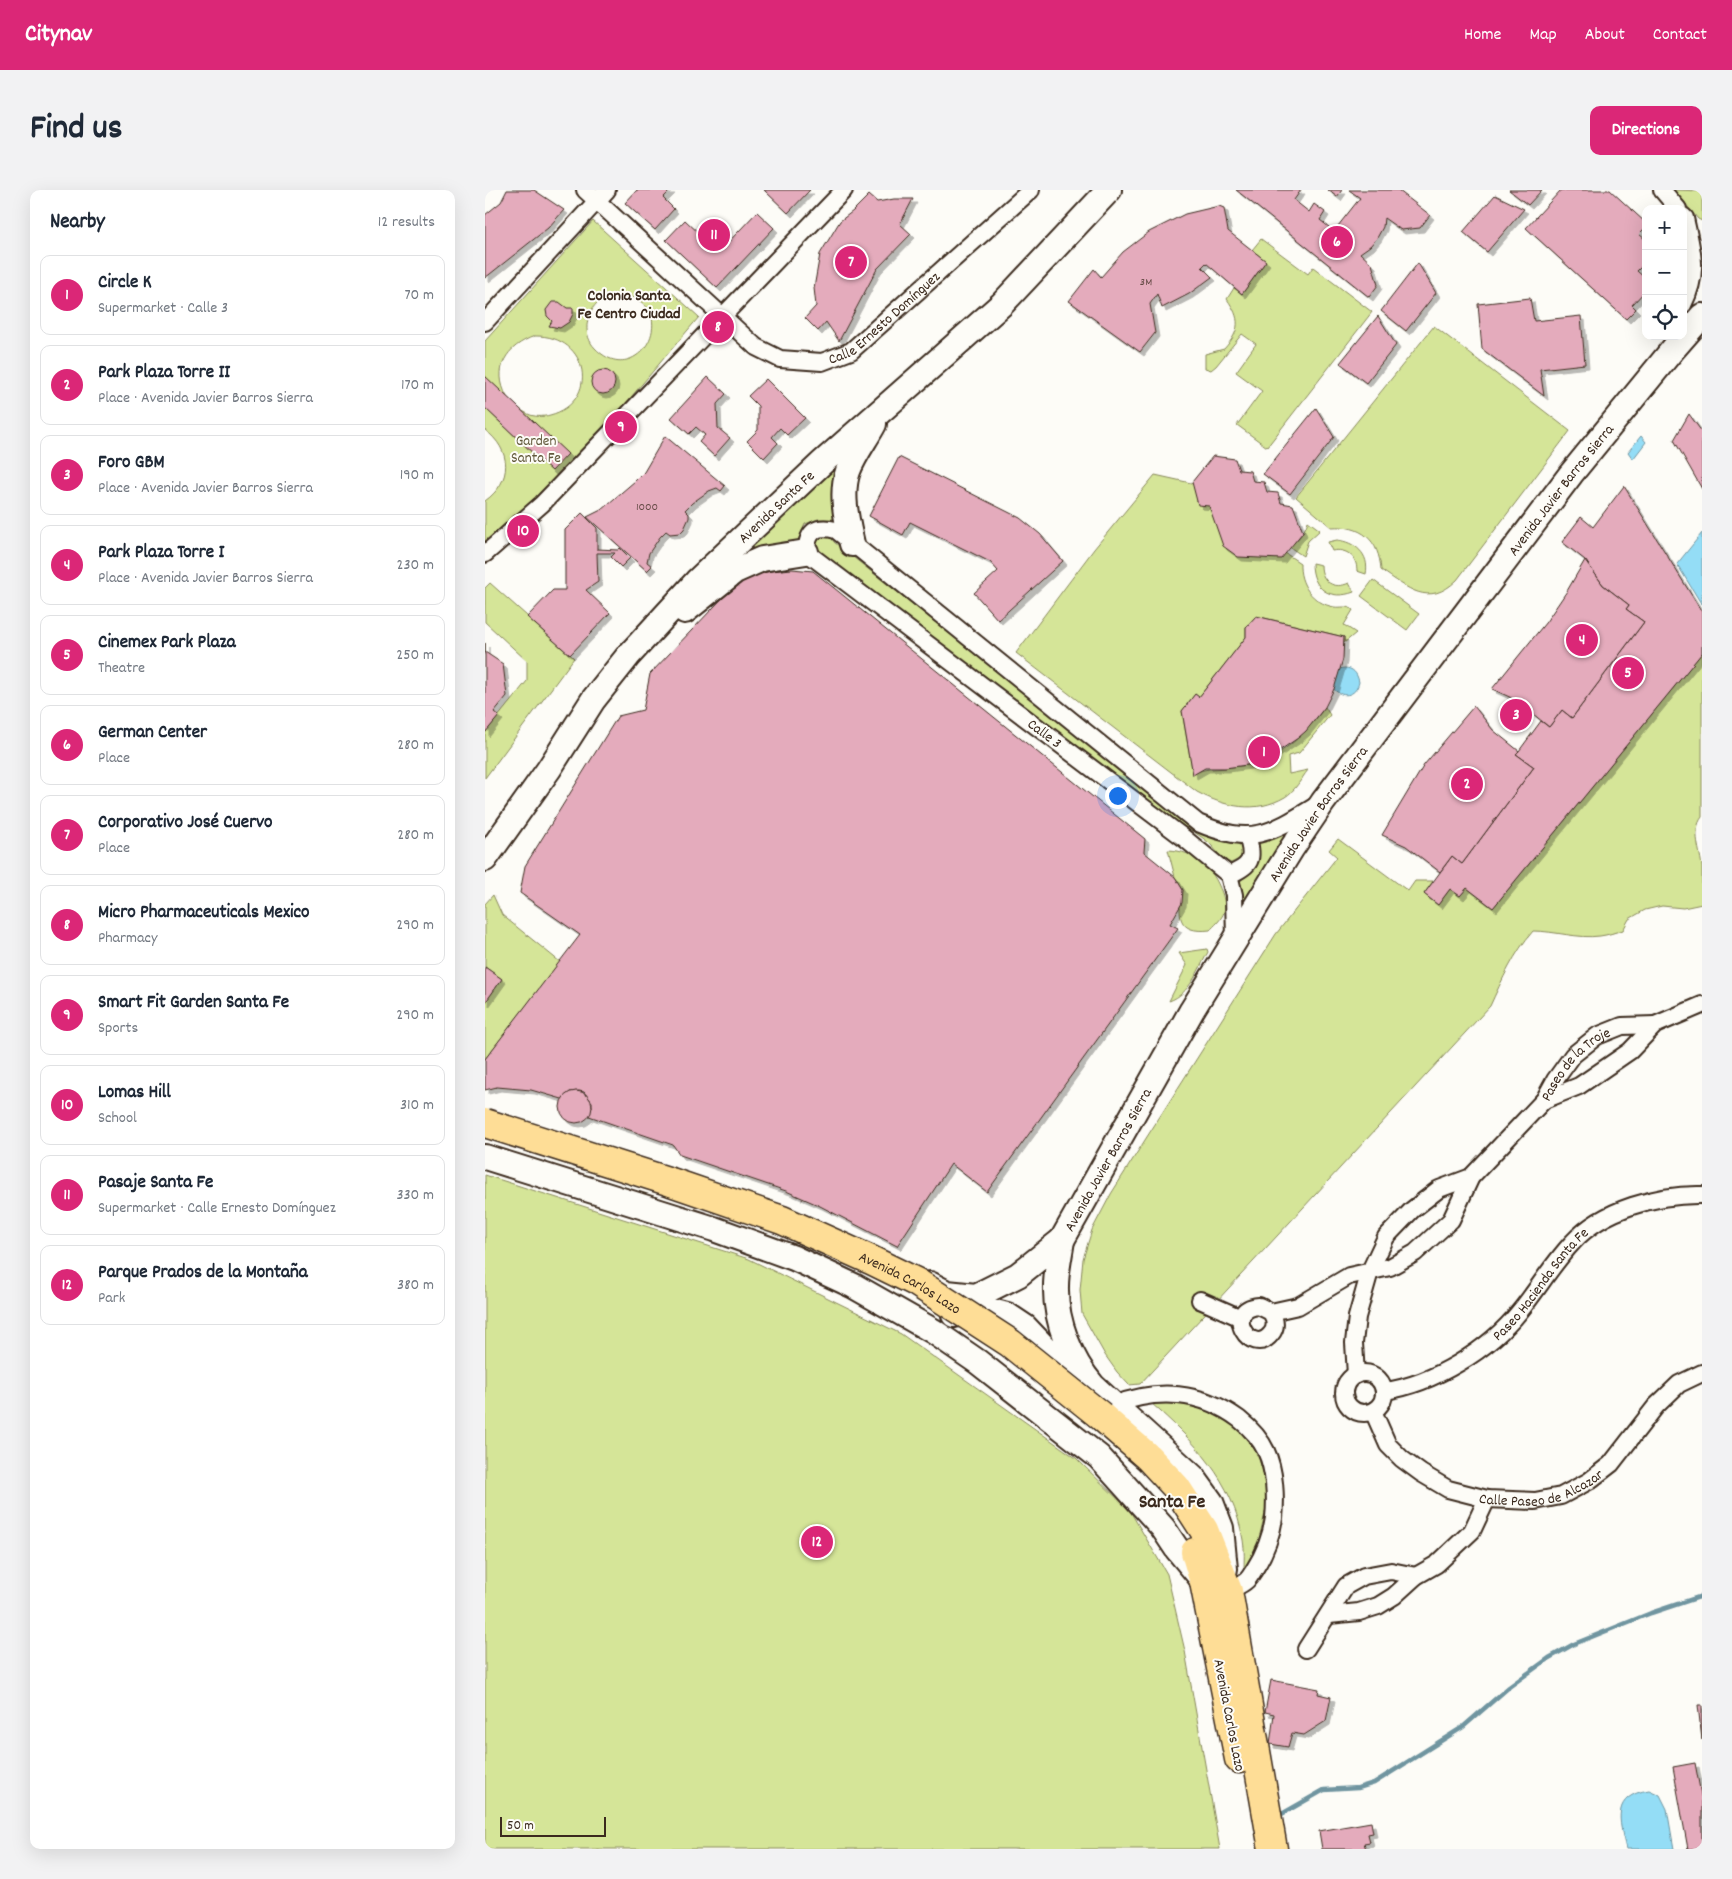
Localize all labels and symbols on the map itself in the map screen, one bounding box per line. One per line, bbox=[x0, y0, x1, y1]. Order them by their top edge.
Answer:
pin: 11 bbox=[698, 216, 730, 254]
pin: 6 bbox=[1321, 223, 1353, 261]
pin: 7 bbox=[835, 243, 867, 281]
street label: Calle Ernesto Domínguez bbox=[826, 267, 946, 372]
house number: 3M bbox=[1140, 274, 1152, 291]
district label: Colonia Santa Fe Centro Ciudad bbox=[577, 285, 681, 326]
pin: 8 bbox=[702, 308, 734, 346]
pin: 9 bbox=[605, 408, 637, 446]
street label: Avenida Javier Barros Sierra bbox=[1504, 420, 1621, 561]
park label: Garden Santa Fe bbox=[511, 431, 561, 470]
street label: Avenida Santa Fe bbox=[734, 466, 821, 550]
house number: 1000 bbox=[636, 499, 658, 516]
pin: 10 bbox=[507, 512, 539, 550]
pin: 4 bbox=[1566, 621, 1598, 659]
pin: 5 bbox=[1612, 654, 1644, 692]
pin: 3 bbox=[1500, 696, 1532, 734]
street label: Calle 3 bbox=[1022, 714, 1066, 755]
pin: 1 bbox=[1248, 733, 1280, 771]
street label: Avenida Javier Barros Sierra bbox=[1264, 741, 1375, 887]
pin: 2 bbox=[1451, 765, 1483, 803]
your location bbox=[1105, 783, 1131, 809]
street label: Paseo de la Troje bbox=[1536, 1023, 1614, 1106]
street label: Avenida Javier Barros Sierra bbox=[1060, 1084, 1159, 1236]
street label: Paseo Hacienda Santa Fe bbox=[1488, 1223, 1594, 1347]
street label: Avenida Carlos Lazo bbox=[855, 1247, 965, 1321]
street label: Calle Paseo de Alcazar bbox=[1476, 1464, 1609, 1514]
district label: Santa Fe bbox=[1139, 1489, 1205, 1517]
pin: 12 bbox=[801, 1523, 833, 1561]
street label: Avenida Carlos Lazo bbox=[1206, 1657, 1250, 1774]
scale bar bbox=[500, 1814, 606, 1837]

